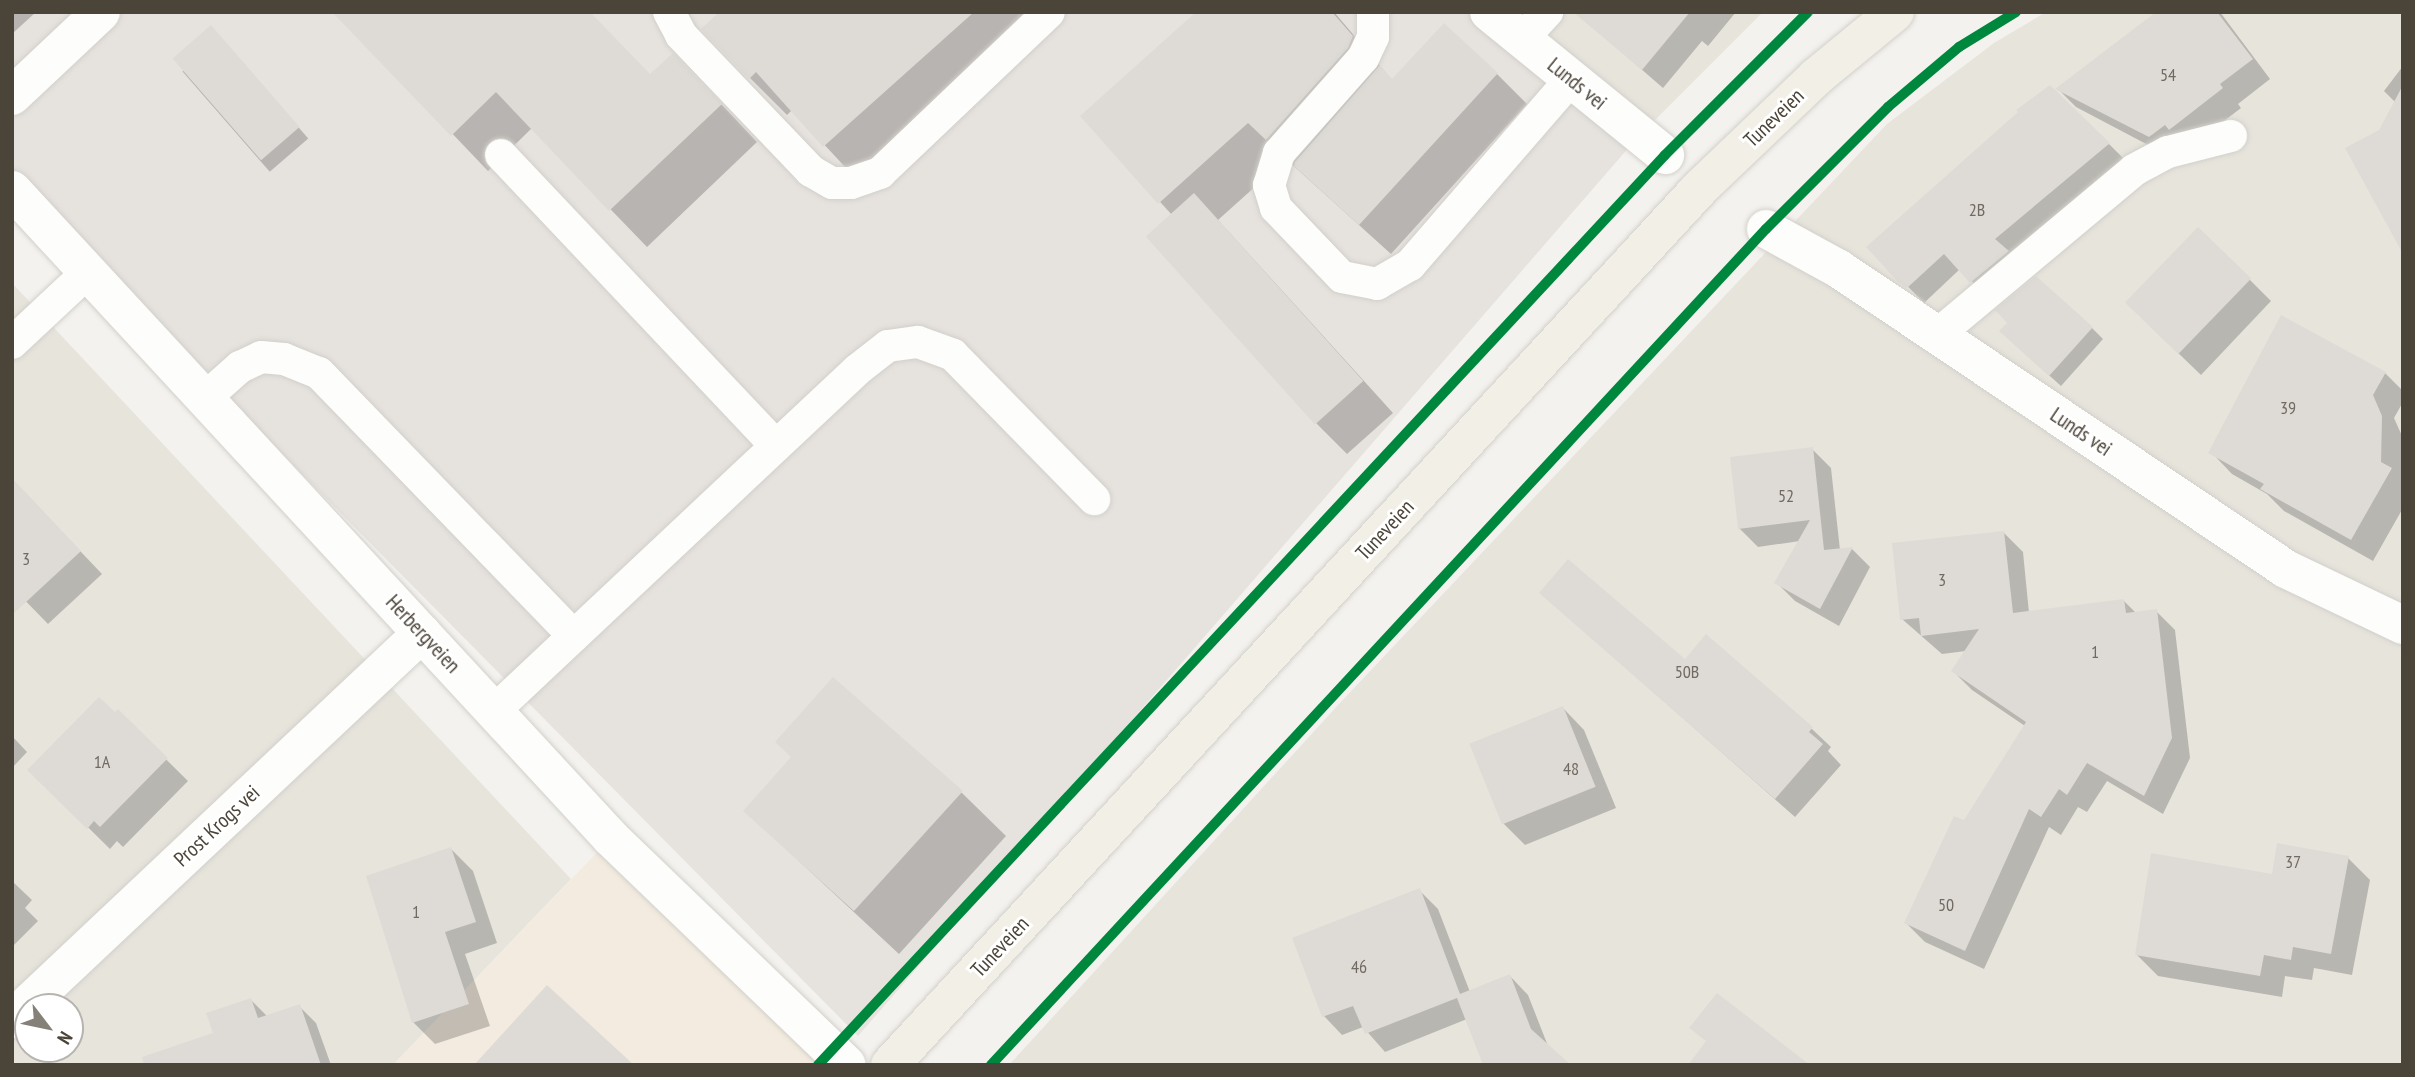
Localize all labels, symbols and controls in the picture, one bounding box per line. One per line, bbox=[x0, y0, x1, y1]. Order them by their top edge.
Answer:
street label: Lunds vei bbox=[1542, 53, 1612, 115]
house number: 54 bbox=[2160, 64, 2176, 86]
street label: Tuneveien bbox=[1739, 83, 1809, 153]
house number: 2B bbox=[1969, 199, 1985, 221]
house number: 39 bbox=[2280, 397, 2296, 419]
street label: Lunds vei bbox=[2045, 402, 2117, 462]
house number: 52 bbox=[1778, 485, 1794, 507]
street label: Tuneveien bbox=[1351, 495, 1419, 565]
house number: 3 bbox=[22, 548, 30, 570]
house number: 3 bbox=[1938, 569, 1946, 591]
street label: Herbergveien bbox=[381, 590, 465, 678]
house number: 1 bbox=[2091, 641, 2099, 663]
house number: 50B bbox=[1675, 661, 1699, 683]
house number: 1A bbox=[94, 751, 110, 773]
house number: 48 bbox=[1563, 758, 1579, 780]
street label: Prost Krogs vei bbox=[169, 780, 265, 872]
house number: 37 bbox=[2285, 851, 2301, 873]
house number: 50 bbox=[1938, 894, 1954, 916]
house number: 1 bbox=[412, 901, 420, 923]
street label: Tuneveien bbox=[966, 912, 1034, 982]
house number: 46 bbox=[1351, 956, 1367, 978]
north arrow bbox=[14, 993, 84, 1063]
text: N bbox=[52, 1027, 78, 1049]

